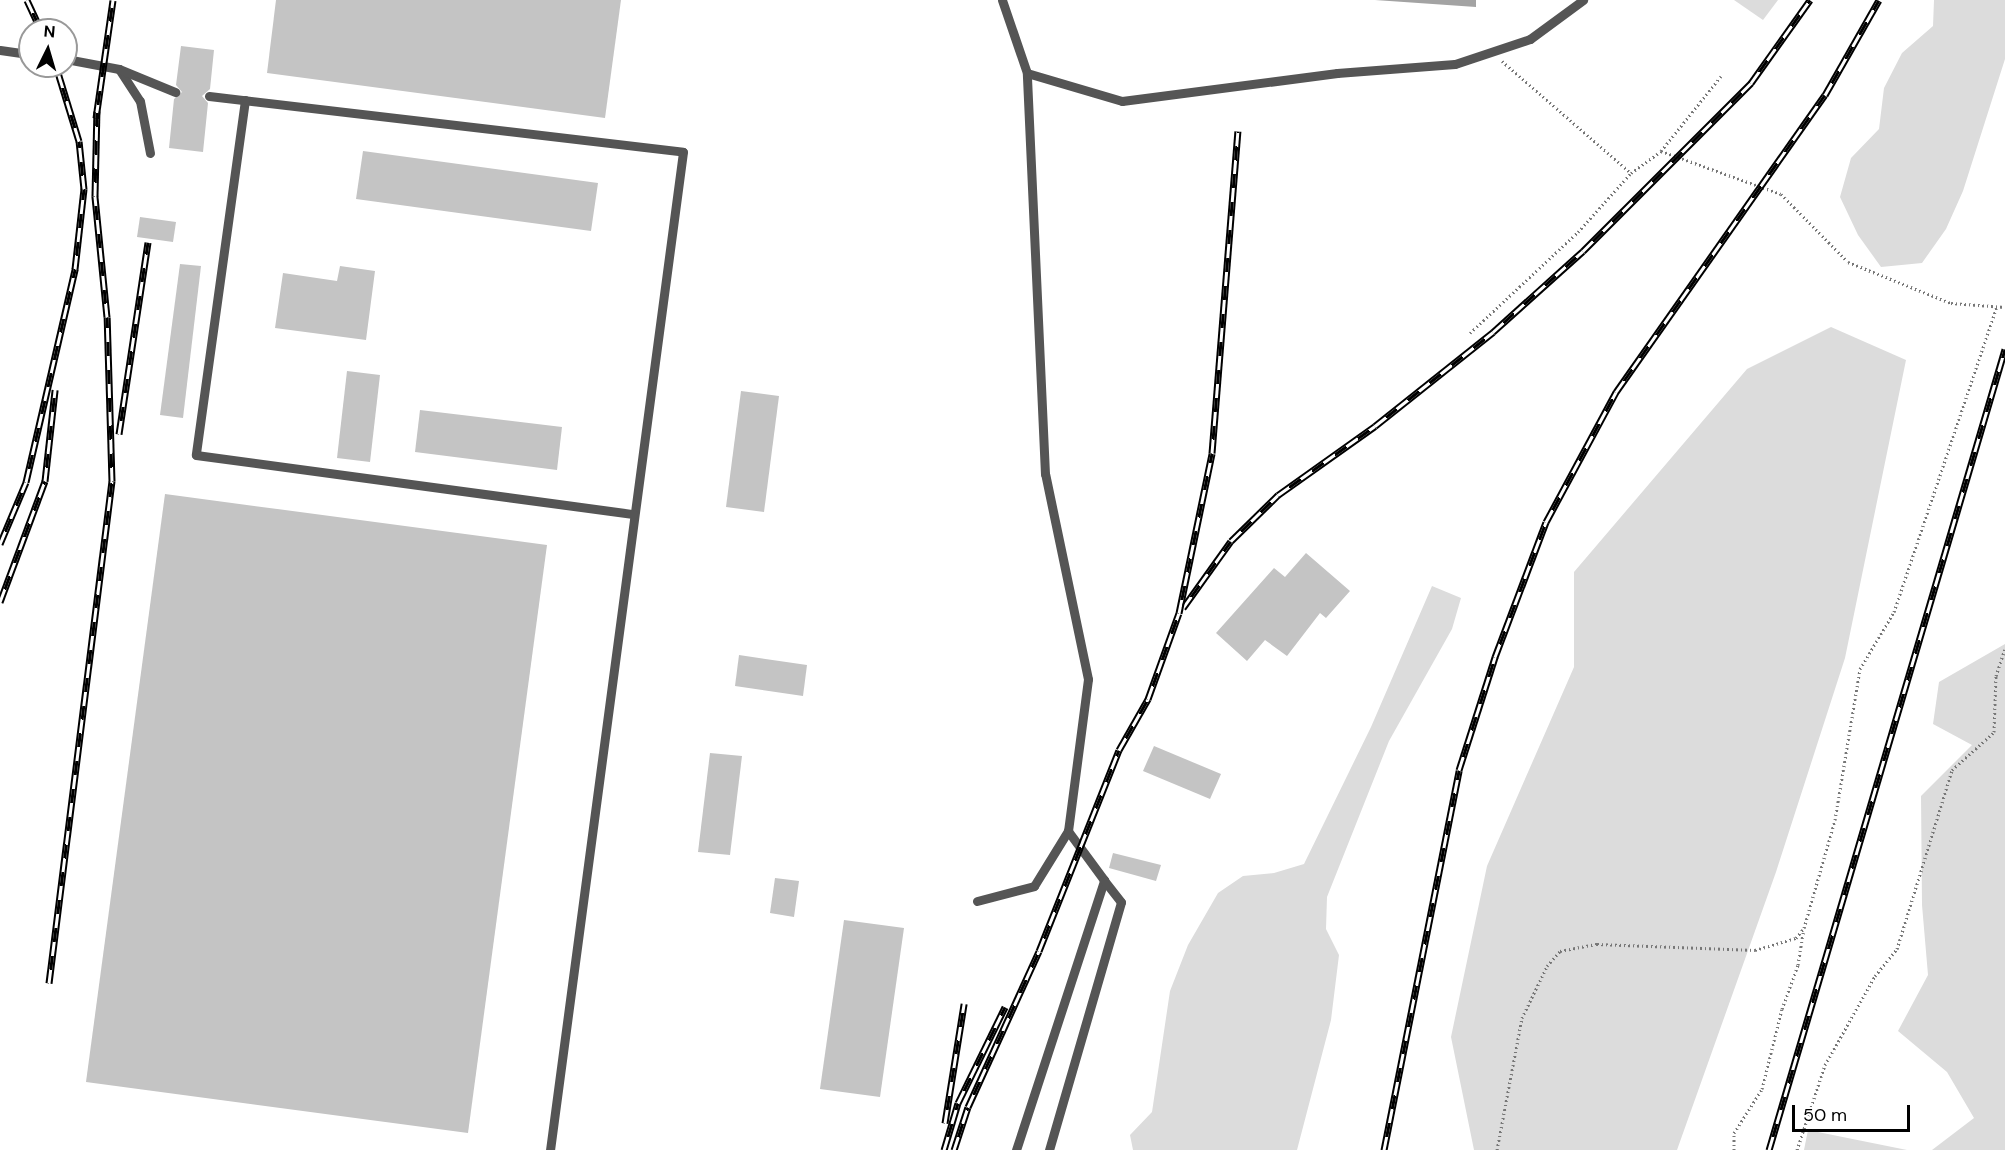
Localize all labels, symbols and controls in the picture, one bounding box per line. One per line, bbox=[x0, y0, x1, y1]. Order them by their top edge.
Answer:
north arrow bbox=[18, 18, 78, 78]
text: N bbox=[43, 21, 56, 43]
scale bar bbox=[1795, 1093, 1914, 1131]
text: 50 m bbox=[1803, 1103, 1847, 1127]

